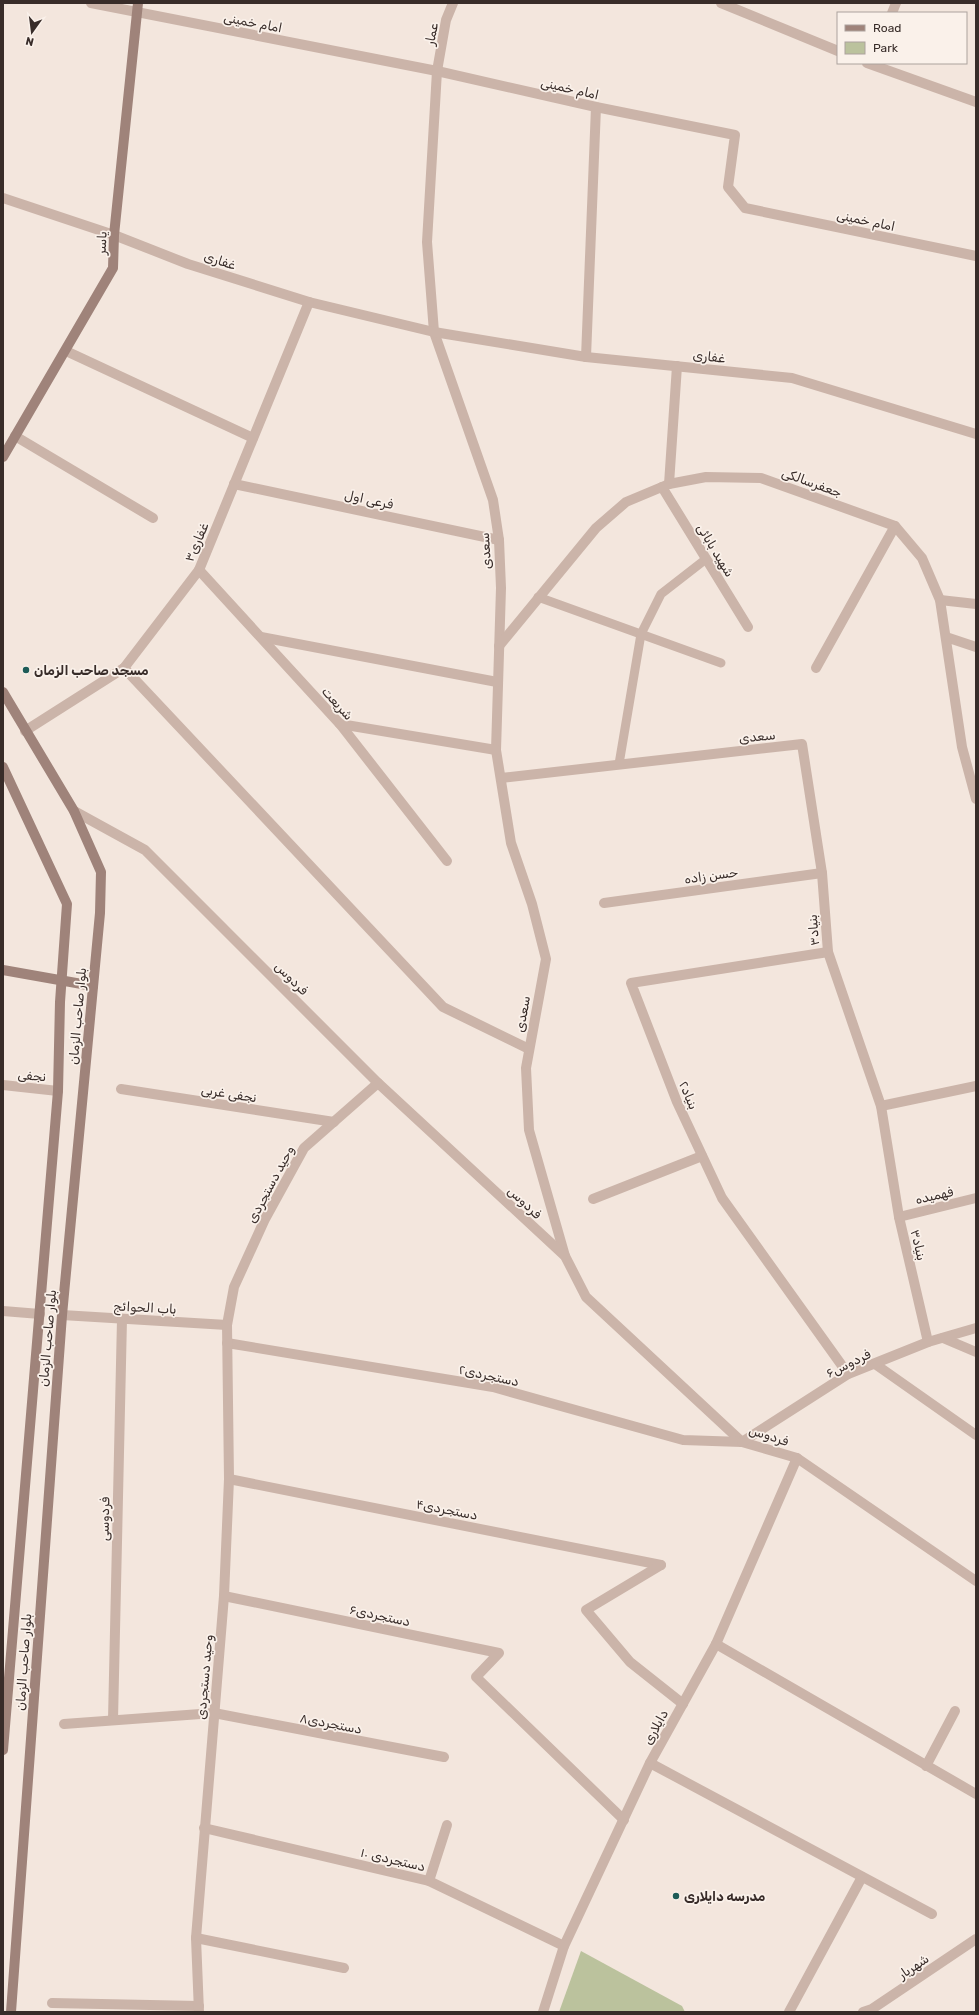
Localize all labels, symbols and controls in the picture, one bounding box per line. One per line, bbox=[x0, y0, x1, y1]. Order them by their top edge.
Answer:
street label: امام خمینی bbox=[222, 9, 283, 36]
north arrow bbox=[12, 12, 52, 52]
legend bbox=[837, 12, 967, 64]
text: Road bbox=[873, 21, 901, 35]
street label: عمار bbox=[422, 22, 442, 48]
text: N bbox=[24, 34, 35, 48]
text: Park bbox=[873, 41, 899, 55]
street label: امام خمینی bbox=[539, 75, 600, 103]
street label: امام خمینی bbox=[835, 207, 896, 235]
street label: یاسر bbox=[93, 231, 111, 256]
street label: غفاری bbox=[202, 248, 238, 274]
street label: غفاری bbox=[692, 347, 726, 367]
street label: جعفرسالکی bbox=[779, 465, 844, 501]
street label: فرعی اول bbox=[343, 487, 395, 513]
street label: غفاری۳ bbox=[182, 520, 212, 564]
street label: شهید بابائی bbox=[693, 521, 737, 580]
street label: سعدی bbox=[477, 532, 494, 570]
place label: مسجد صاحب الزمان bbox=[34, 663, 149, 678]
marker: مسجد صاحب الزمان bbox=[21, 665, 31, 675]
street label: شریعت bbox=[318, 684, 356, 724]
street label: سعدی bbox=[738, 727, 776, 746]
street label: حسن زاده bbox=[683, 864, 739, 888]
street label: بنیاد۳ bbox=[805, 914, 822, 946]
street label: فردوس bbox=[271, 959, 311, 999]
street label: بلوار صاحب الزمان bbox=[66, 967, 90, 1065]
street label: سعدی bbox=[512, 995, 533, 1034]
street label: نجفی bbox=[17, 1067, 47, 1085]
street label: بنیاد۲ bbox=[676, 1079, 701, 1112]
street label: نجفی غربی bbox=[200, 1082, 258, 1106]
street label: وحید دستجردی bbox=[244, 1143, 298, 1226]
street label: فردوس bbox=[504, 1183, 545, 1222]
street label: فهمیده bbox=[914, 1184, 955, 1208]
street label: بنیاد۳ bbox=[908, 1228, 929, 1262]
street label: بلوار صاحب الزمان bbox=[36, 1289, 60, 1387]
street label: باب الحوائج bbox=[113, 1298, 177, 1319]
street label: فردوس۶ bbox=[823, 1346, 873, 1382]
street label: دستجردی۲ bbox=[457, 1362, 520, 1390]
street label: فردوس bbox=[747, 1422, 791, 1450]
street label: دستجردی۴ bbox=[415, 1496, 479, 1524]
street label: فردوسی bbox=[97, 1497, 113, 1541]
street label: دستجردی۶ bbox=[348, 1602, 412, 1630]
street label: بلوار صاحب الزمان bbox=[13, 1613, 35, 1711]
street label: وحید دستجردی bbox=[193, 1634, 217, 1720]
street label: دایلاری bbox=[640, 1707, 672, 1748]
street label: دستجردی۸ bbox=[298, 1710, 363, 1738]
street label: دستجردی ۱۰ bbox=[359, 1845, 427, 1875]
place label: مدرسه دایلاری bbox=[684, 1889, 765, 1904]
marker: مدرسه دایلاری bbox=[671, 1891, 681, 1901]
street label: شهریار bbox=[894, 1951, 932, 1983]

